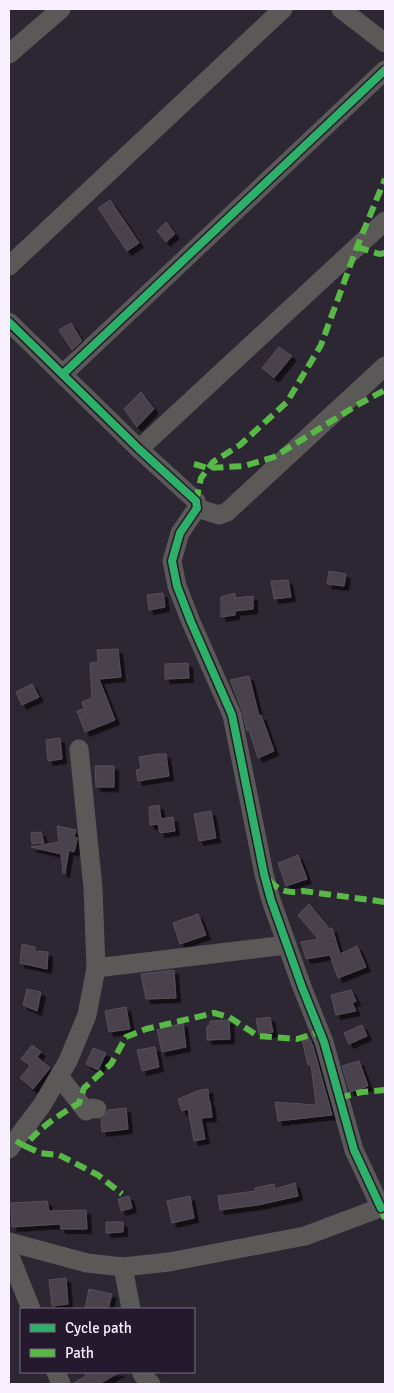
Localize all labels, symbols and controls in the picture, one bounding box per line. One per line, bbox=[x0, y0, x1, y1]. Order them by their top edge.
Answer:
legend bbox=[20, 1308, 195, 1373]
text: Cycle path bbox=[65, 1319, 132, 1337]
text: Path bbox=[65, 1344, 94, 1362]

